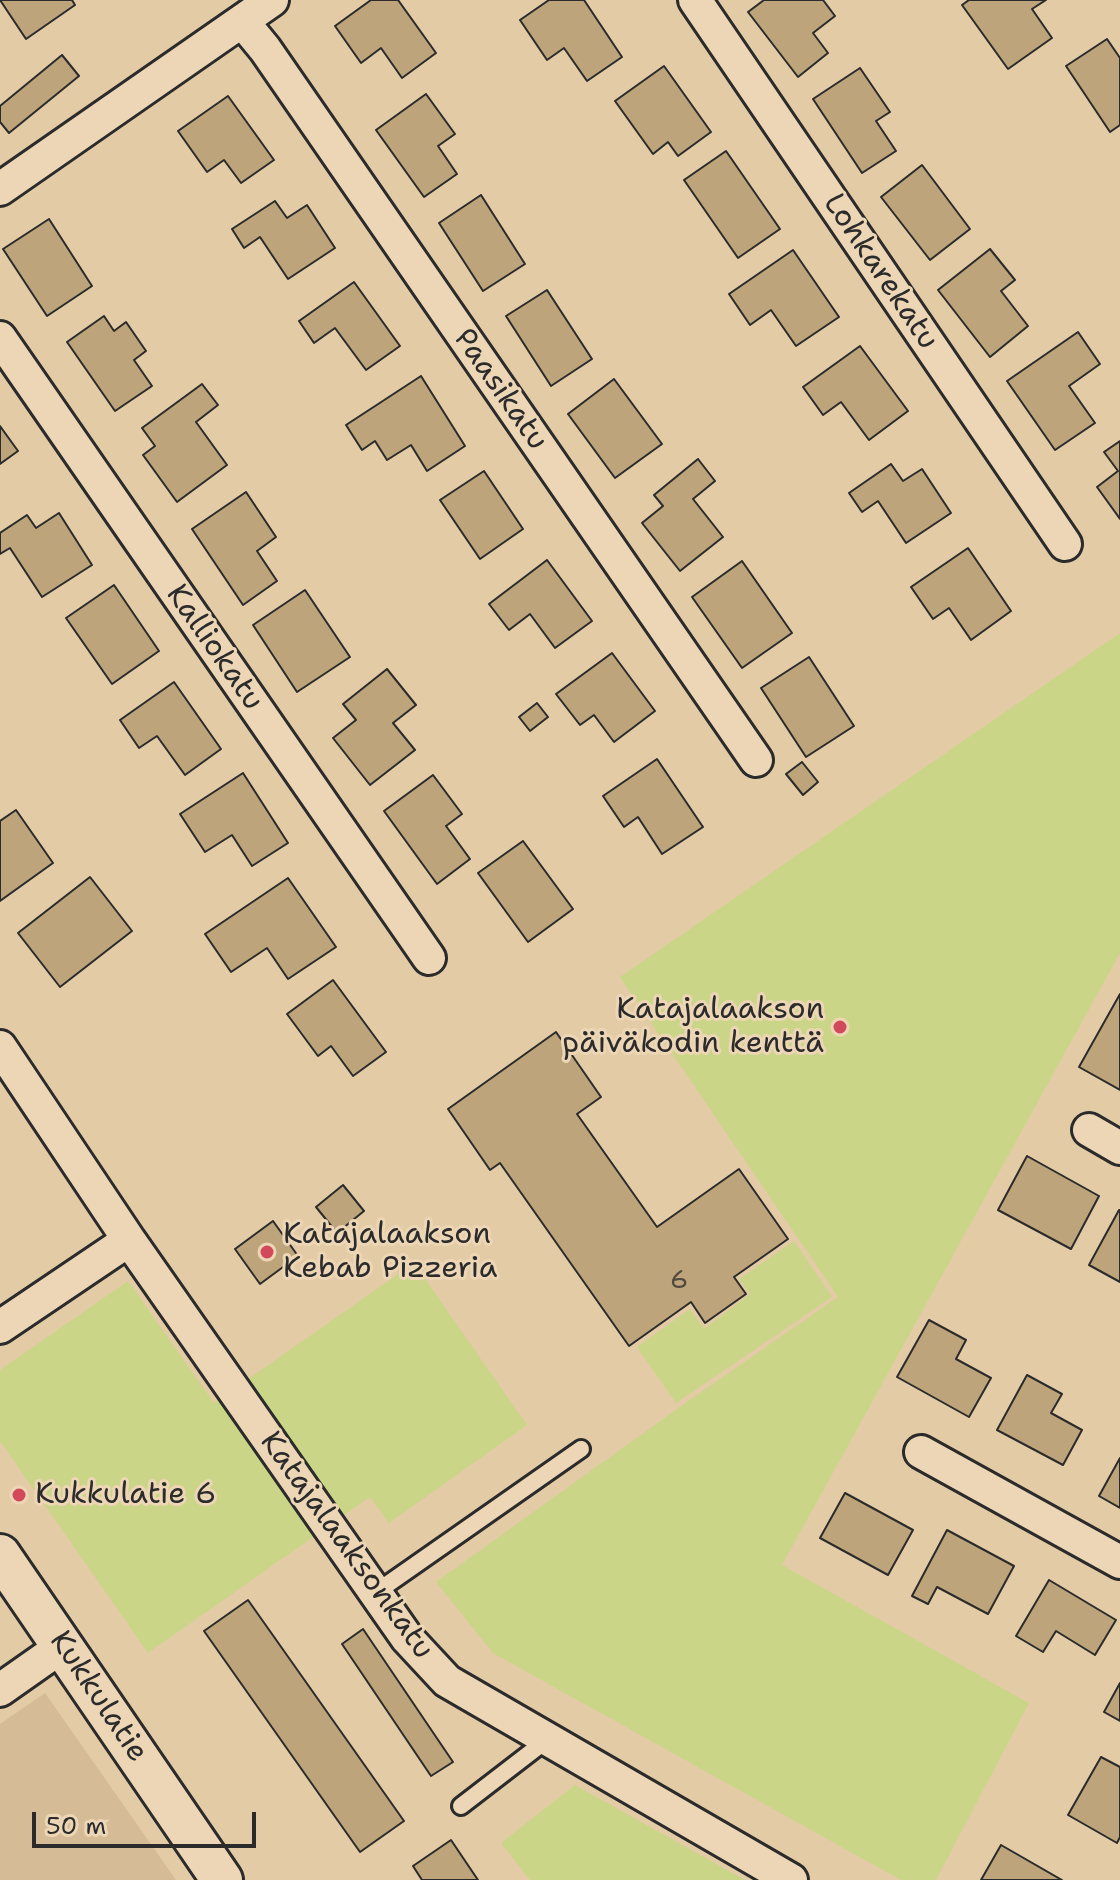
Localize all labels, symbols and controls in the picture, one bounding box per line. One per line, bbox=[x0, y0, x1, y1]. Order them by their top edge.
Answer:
street label: Lohkarekatu bbox=[815, 187, 945, 357]
street label: Paasikatu bbox=[445, 322, 555, 458]
street label: Kalliokatu bbox=[158, 578, 270, 718]
place label: Katajalaakson päiväkodin kenttä bbox=[562, 992, 824, 1062]
marker: Katajalaakson päiväkodin kenttä bbox=[831, 1018, 849, 1036]
place label: Katajalaakson Kebab Pizzeria bbox=[283, 1217, 497, 1288]
marker: Katajalaakson Kebab Pizzeria bbox=[258, 1243, 276, 1261]
house number: 6 bbox=[670, 1265, 688, 1297]
street label: Katajalaaksonkatu bbox=[251, 1425, 441, 1667]
place label: Kukkulatie 6 bbox=[35, 1477, 216, 1513]
marker: Kukkulatie 6 bbox=[10, 1486, 28, 1504]
street label: Kukkulatie bbox=[41, 1625, 155, 1769]
scale bar bbox=[36, 1796, 260, 1846]
text: 50 m bbox=[46, 1810, 106, 1842]

